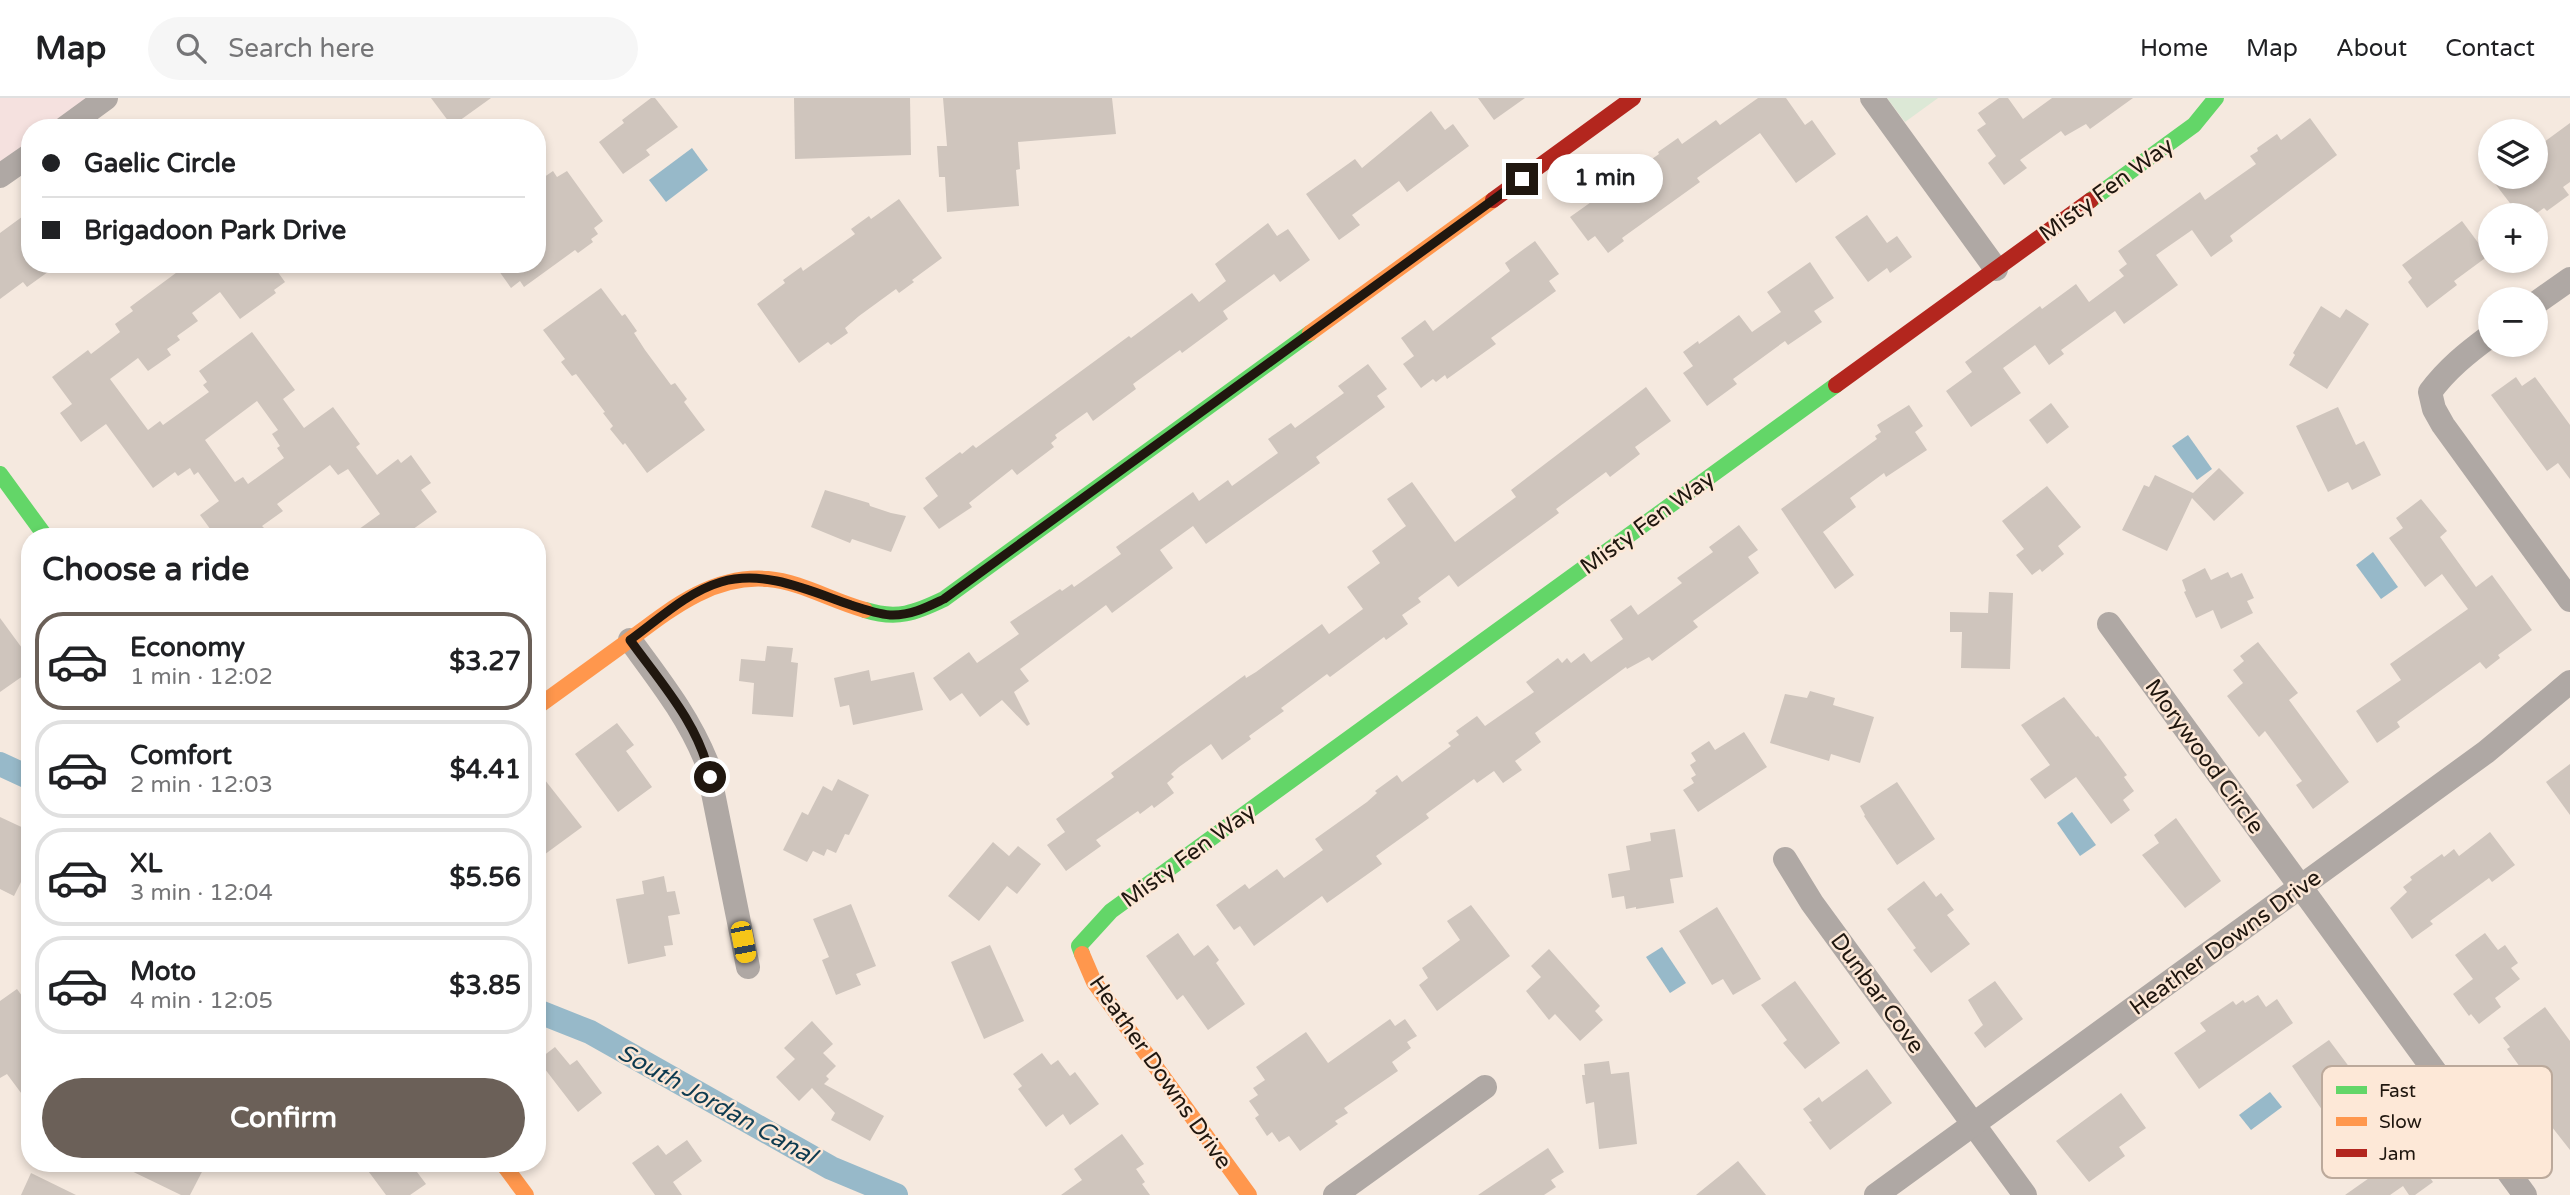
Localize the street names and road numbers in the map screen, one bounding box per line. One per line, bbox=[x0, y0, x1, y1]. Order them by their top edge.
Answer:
street label: Misty Fen Way bbox=[2034, 132, 2179, 248]
street label: Misty Fen Way bbox=[1575, 465, 1720, 581]
street label: Morywood Circle bbox=[2139, 674, 2270, 840]
street label: Misty Fen Way bbox=[1116, 798, 1261, 914]
street label: Heather Downs Drive bbox=[2124, 864, 2327, 1022]
street label: Dunbar Cove bbox=[1824, 928, 1930, 1059]
street label: Heather Downs Drive bbox=[1083, 970, 1238, 1175]

